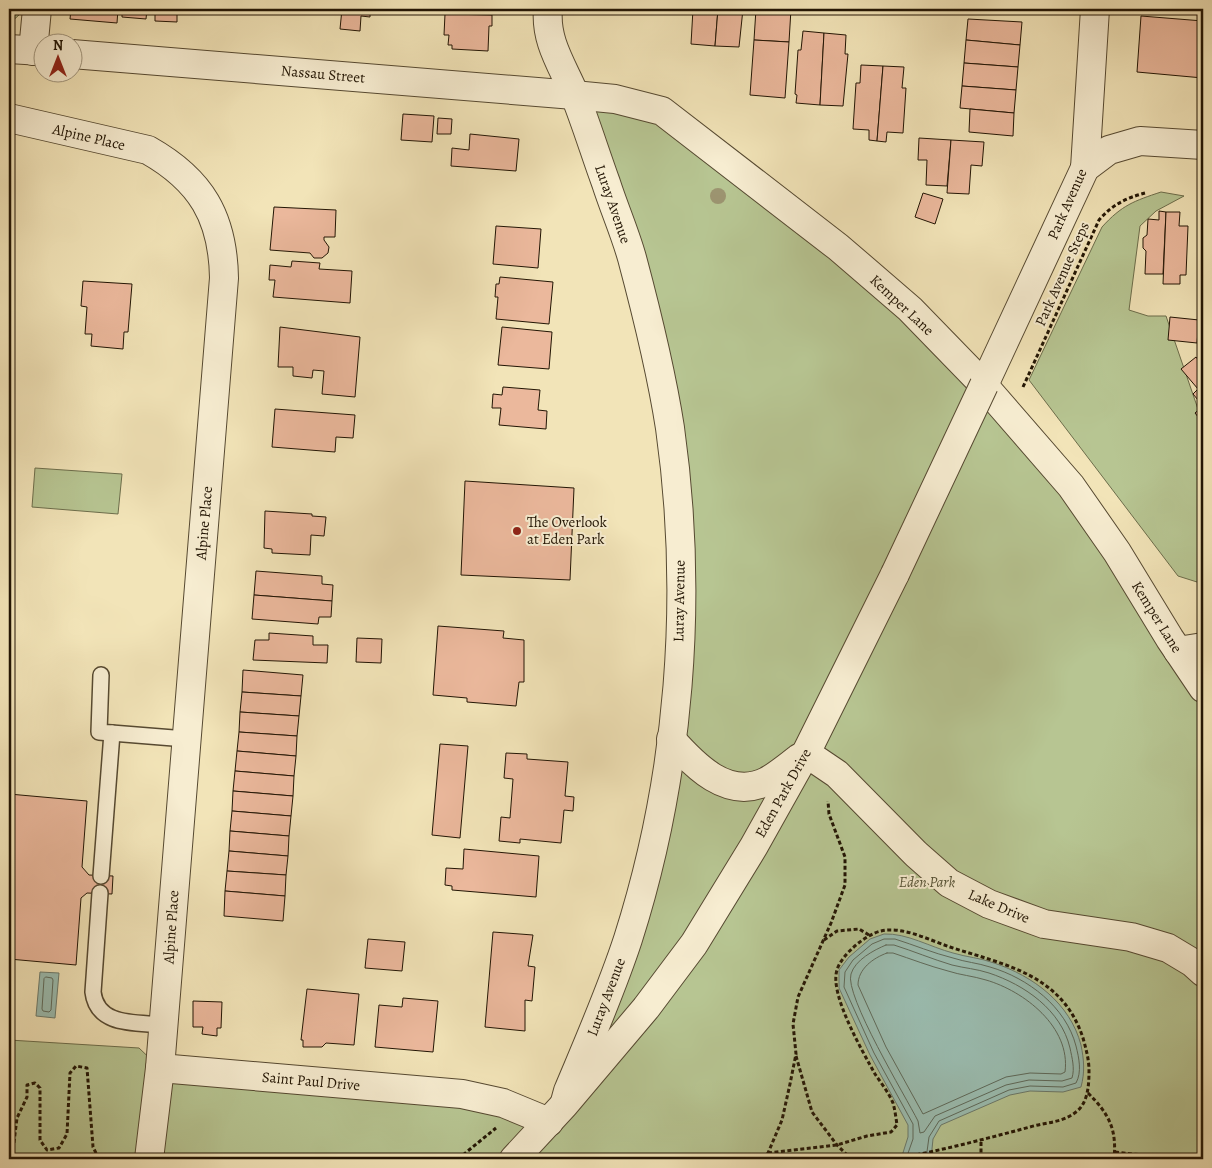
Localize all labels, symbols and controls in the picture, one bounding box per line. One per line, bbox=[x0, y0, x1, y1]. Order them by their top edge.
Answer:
north arrow bbox=[32, 32, 82, 82]
text: N bbox=[53, 36, 63, 55]
street label: Nassau Street bbox=[280, 60, 366, 88]
street label: Alpine Place bbox=[50, 119, 128, 155]
street label: Luray Avenue bbox=[590, 162, 636, 246]
street label: Park Avenue bbox=[1042, 165, 1092, 243]
street label: Park Avenue Steps bbox=[1030, 219, 1094, 329]
street label: Kemper Lane bbox=[866, 270, 939, 340]
street label: Alpine Place bbox=[191, 485, 217, 562]
place label: The Overlook at Eden Park bbox=[527, 512, 608, 549]
marker: The Overlook at Eden Park bbox=[511, 525, 523, 537]
street label: Luray Avenue bbox=[668, 559, 690, 642]
street label: Kemper Lane bbox=[1127, 577, 1187, 657]
street label: Eden Park Drive bbox=[750, 745, 816, 841]
park label: Eden Park bbox=[899, 872, 956, 892]
street label: Lake Drive bbox=[965, 884, 1033, 928]
street label: Alpine Place bbox=[158, 889, 184, 966]
street label: Luray Avenue bbox=[582, 955, 630, 1039]
street label: Saint Paul Drive bbox=[261, 1067, 361, 1095]

